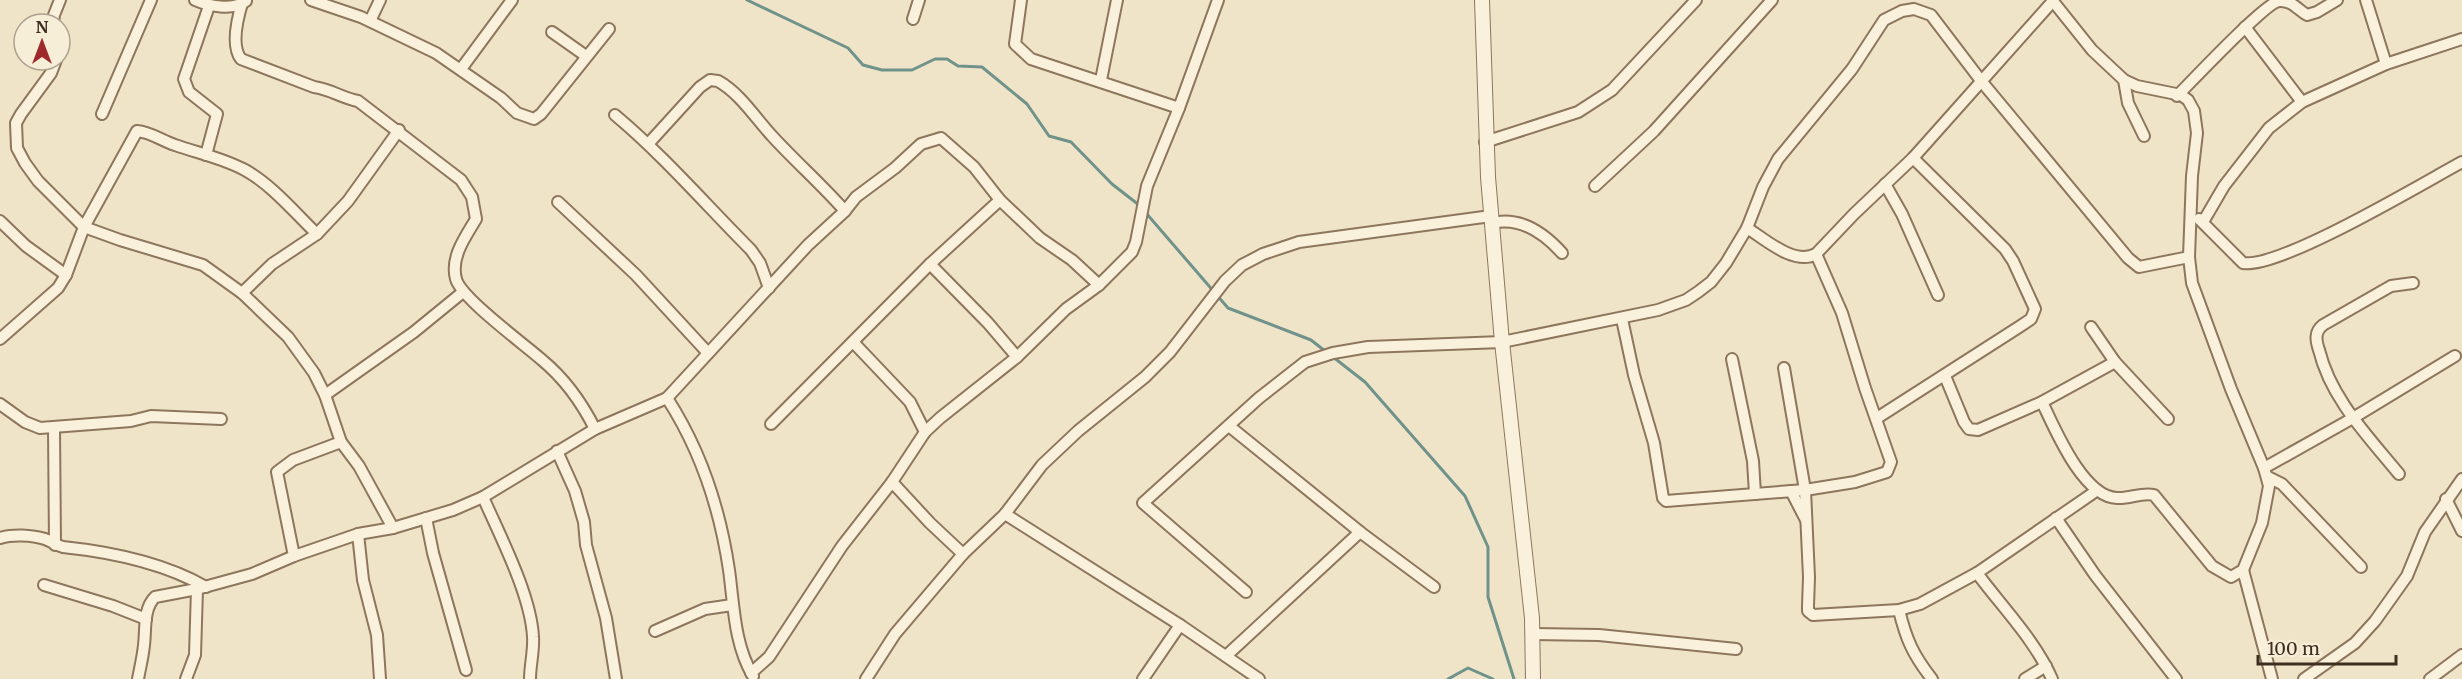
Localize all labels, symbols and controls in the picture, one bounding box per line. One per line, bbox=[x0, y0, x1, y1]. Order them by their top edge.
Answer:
north arrow bbox=[12, 12, 72, 72]
text: N bbox=[36, 17, 49, 37]
scale bar bbox=[2258, 628, 2396, 666]
text: 100 m bbox=[2267, 637, 2320, 660]

